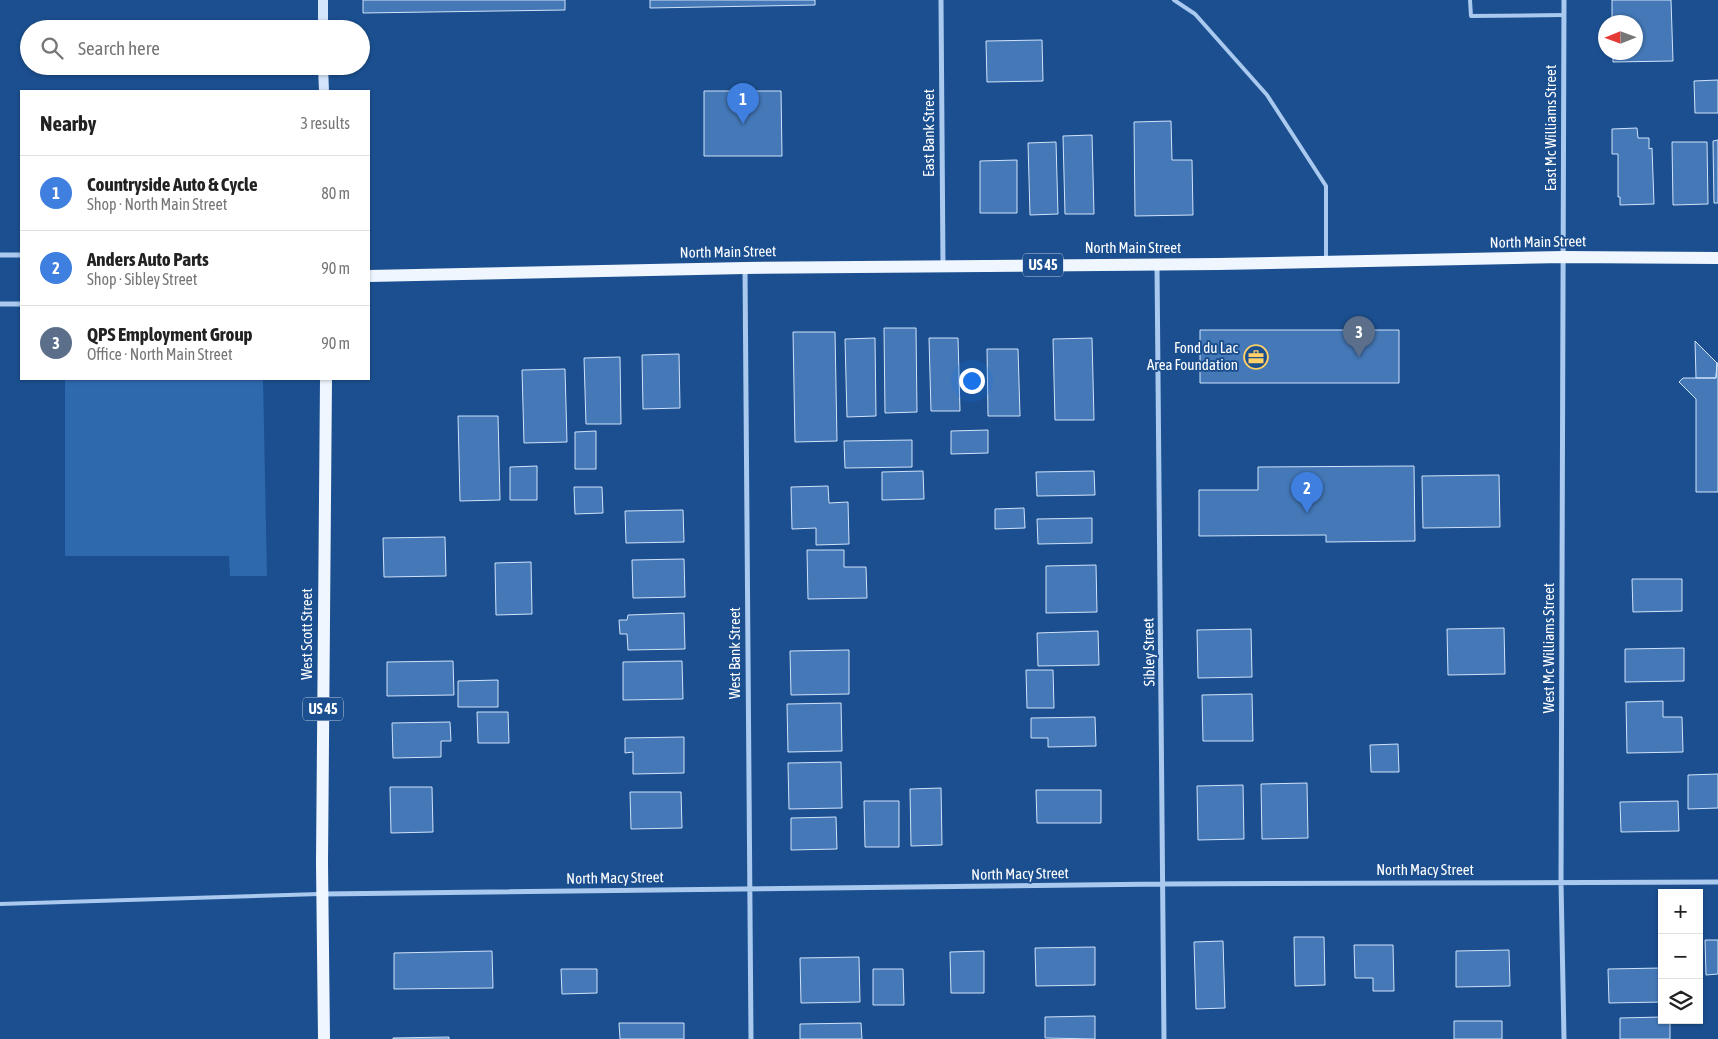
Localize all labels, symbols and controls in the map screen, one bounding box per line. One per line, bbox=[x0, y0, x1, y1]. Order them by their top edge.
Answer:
north arrow bbox=[1598, 15, 1643, 60]
search box bbox=[20, 20, 370, 75]
icon: search bbox=[38, 34, 66, 62]
text: Search here bbox=[78, 37, 160, 59]
street label: East Mc Williams Street bbox=[1542, 65, 1559, 191]
pin: 1 bbox=[727, 83, 759, 124]
street label: East Bank Street bbox=[920, 89, 937, 177]
text: Nearby bbox=[40, 111, 96, 135]
text: 3 results bbox=[300, 114, 350, 132]
text: Countryside Auto & Cycle bbox=[87, 173, 258, 195]
text: 1 bbox=[52, 184, 60, 202]
text: 80 m bbox=[321, 184, 350, 202]
text: Shop · North Main Street bbox=[87, 195, 227, 213]
street label: North Main Street bbox=[1490, 232, 1586, 251]
street label: North Main Street bbox=[1085, 239, 1181, 256]
street label: North Main Street bbox=[680, 242, 776, 261]
text: Anders Auto Parts bbox=[87, 248, 209, 270]
road number: US 45 bbox=[1023, 254, 1063, 276]
text: 2 bbox=[52, 259, 60, 277]
text: 90 m bbox=[321, 259, 350, 277]
text: Shop · Sibley Street bbox=[87, 270, 197, 288]
pin: 3 bbox=[1343, 316, 1375, 357]
text: QPS Employment Group bbox=[87, 323, 253, 345]
text: 3 bbox=[52, 334, 60, 352]
text: 90 m bbox=[321, 334, 350, 352]
place label: Fond du Lac Area Foundation bbox=[1147, 339, 1238, 373]
office icon: Fond du Lac Area Foundation bbox=[1243, 344, 1269, 370]
text: Office · North Main Street bbox=[87, 345, 233, 363]
your location bbox=[959, 368, 985, 394]
pin: 2 bbox=[1291, 472, 1323, 513]
street label: West Mc Williams Street bbox=[1540, 583, 1557, 713]
street label: West Scott Street bbox=[298, 588, 315, 680]
street label: West Bank Street bbox=[726, 607, 743, 699]
street label: Sibley Street bbox=[1139, 618, 1158, 686]
road number: US 45 bbox=[303, 698, 343, 721]
street label: North Macy Street bbox=[1376, 861, 1474, 878]
street label: North Macy Street bbox=[971, 864, 1069, 883]
street label: North Macy Street bbox=[566, 868, 664, 887]
map controls bbox=[1658, 889, 1703, 1024]
button: + bbox=[1658, 889, 1703, 934]
button: − bbox=[1658, 934, 1703, 979]
button: layers bbox=[1658, 979, 1703, 1024]

